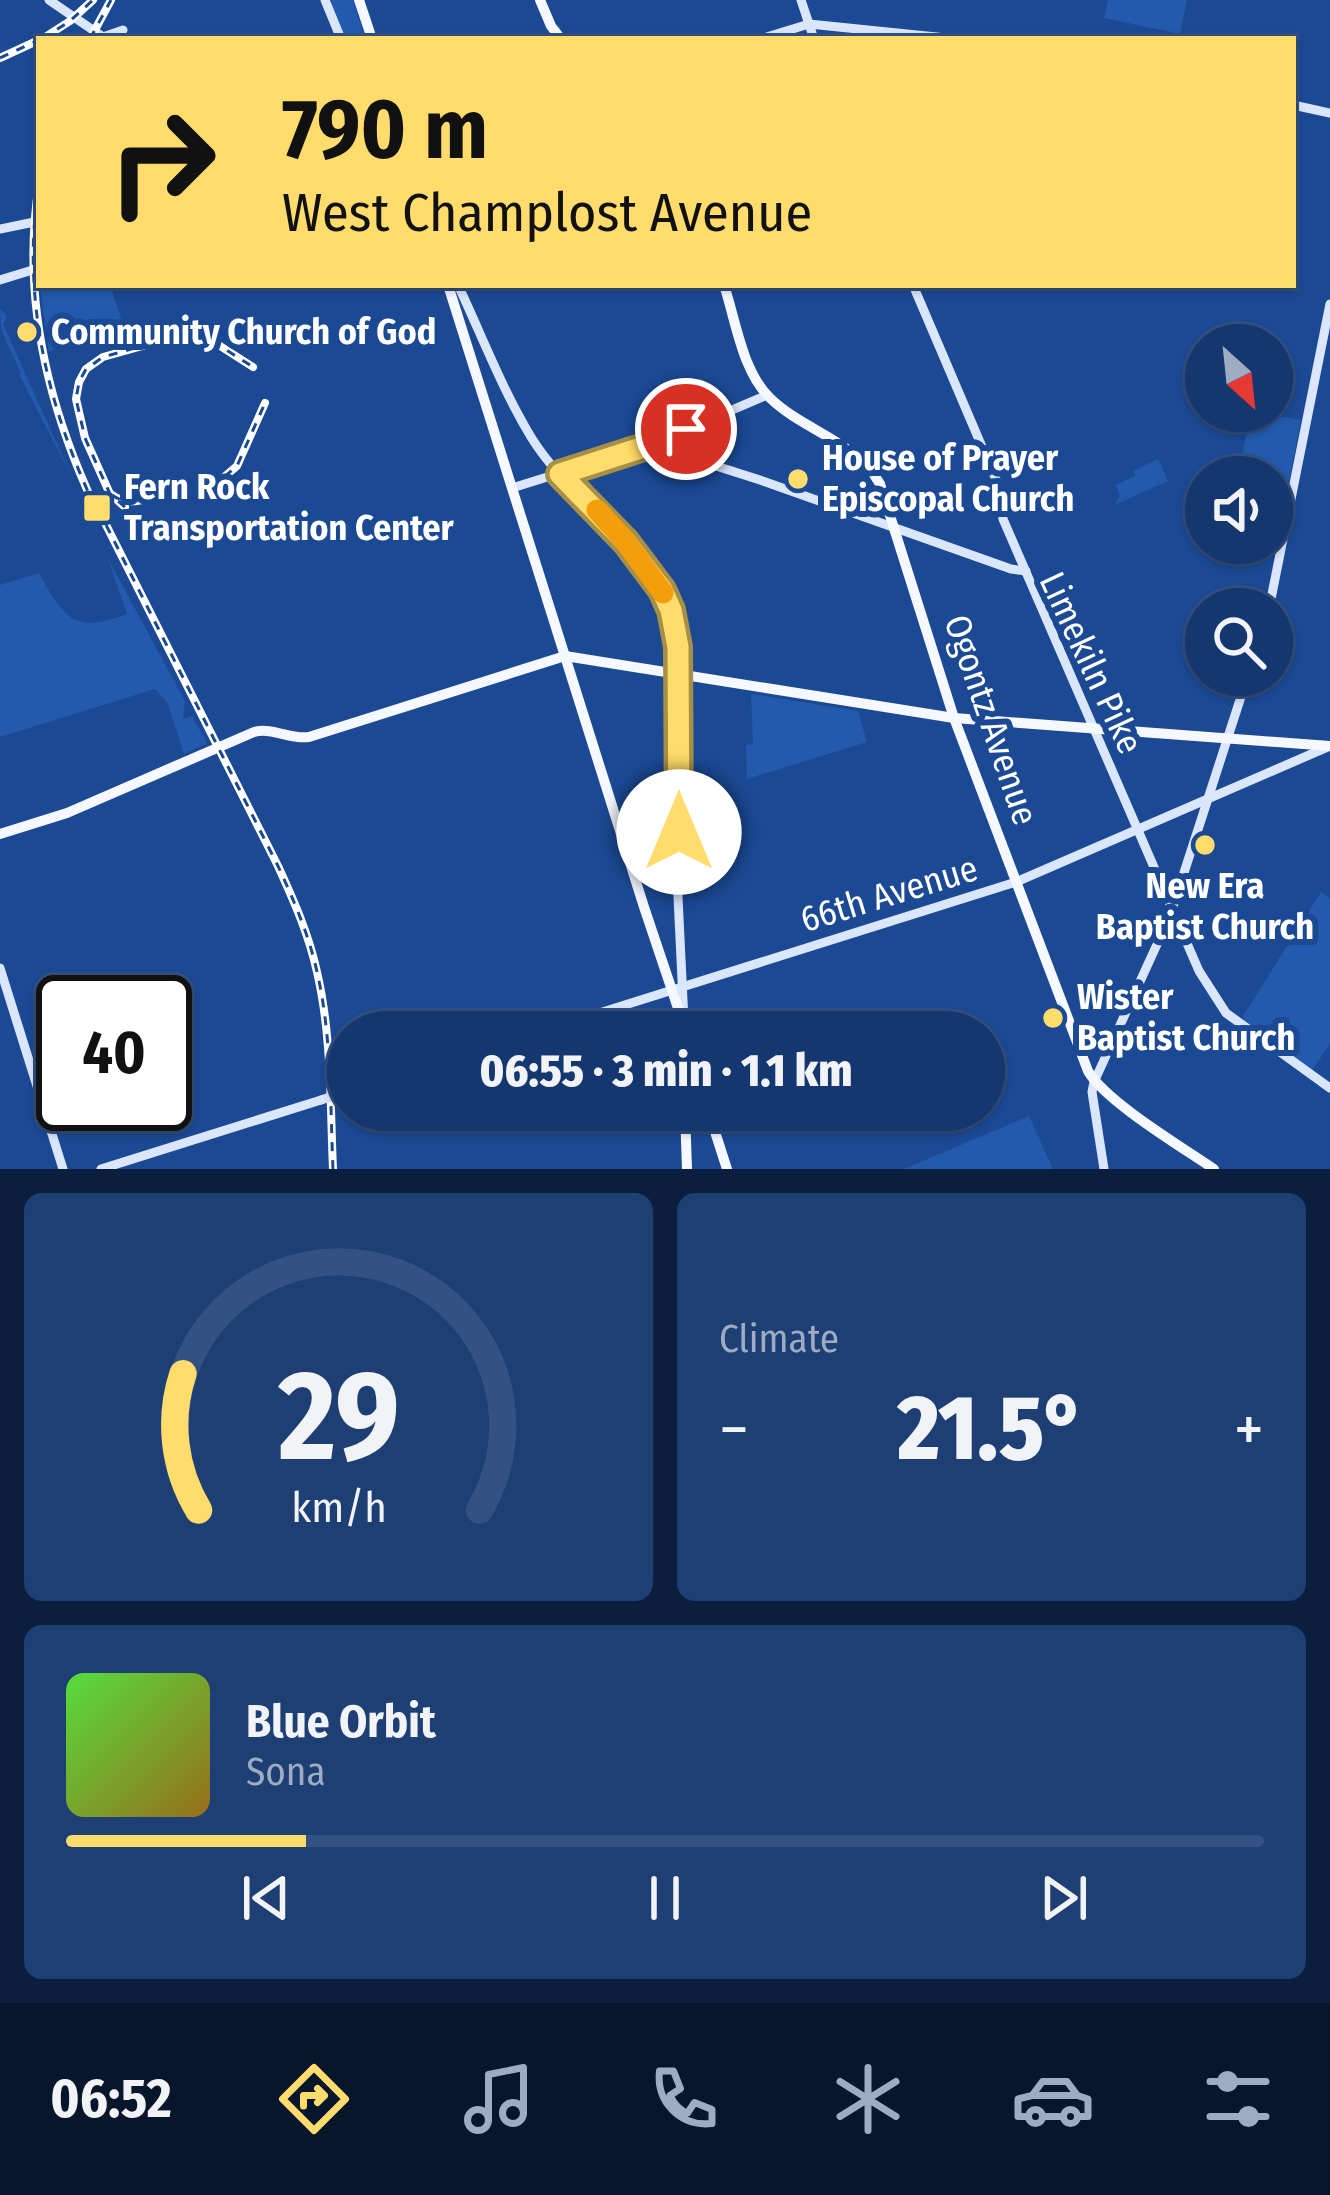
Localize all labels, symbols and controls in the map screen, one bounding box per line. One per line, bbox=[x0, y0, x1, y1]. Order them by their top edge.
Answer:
text: 790 m bbox=[282, 79, 488, 180]
icon: right bbox=[84, 84, 240, 240]
text: West Champlost Avenue bbox=[282, 181, 812, 245]
place label: Community Church of God bbox=[51, 310, 436, 354]
marker: Community Church of God bbox=[14, 319, 40, 345]
north arrow bbox=[1185, 324, 1293, 432]
map controls bbox=[1185, 324, 1293, 696]
pin bbox=[635, 378, 737, 480]
icon: arrive bbox=[653, 396, 719, 462]
place label: House of Prayer Episcopal Church bbox=[822, 436, 1074, 521]
button: sound bbox=[1185, 456, 1293, 564]
place label: Fern Rock Transportation Center bbox=[124, 465, 454, 550]
marker: House of Prayer Episcopal Church bbox=[785, 466, 811, 492]
marker: Fern Rock Transportation Center bbox=[81, 492, 113, 524]
street label: Limekiln Pike bbox=[1030, 565, 1152, 761]
button: search bbox=[1185, 588, 1293, 696]
street label: Ogontz Avenue bbox=[934, 609, 1048, 831]
position arrow bbox=[616, 769, 742, 895]
marker: New Era Baptist Church bbox=[1192, 832, 1218, 858]
street label: 66th Avenue bbox=[795, 846, 983, 942]
place label: New Era Baptist Church bbox=[1096, 864, 1314, 949]
speed limit sign: 40 bbox=[36, 975, 192, 1131]
place label: Wister Baptist Church bbox=[1077, 975, 1295, 1060]
marker: Wister Baptist Church bbox=[1040, 1005, 1066, 1031]
text: 06:55 · 3 min · 1.1 km bbox=[480, 1044, 852, 1098]
text: Climate bbox=[719, 1316, 839, 1362]
text: 29 bbox=[277, 1342, 399, 1492]
text: 21.5° bbox=[897, 1375, 1085, 1483]
text: − bbox=[719, 1390, 749, 1469]
text: + bbox=[1234, 1390, 1264, 1469]
text: km/h bbox=[291, 1482, 386, 1533]
text: Blue Orbit bbox=[246, 1695, 436, 1749]
text: Sona bbox=[246, 1749, 326, 1795]
icon: previous bbox=[233, 1865, 299, 1931]
icon: pause bbox=[632, 1865, 698, 1931]
icon: next bbox=[1031, 1865, 1097, 1931]
icon: directions bbox=[272, 2057, 356, 2141]
icon: music bbox=[457, 2057, 541, 2141]
icon: phone bbox=[642, 2057, 726, 2141]
icon: climate bbox=[826, 2057, 910, 2141]
icon: car bbox=[1011, 2057, 1095, 2141]
icon: filters bbox=[1196, 2057, 1280, 2141]
text: 06:52 bbox=[50, 2067, 172, 2131]

